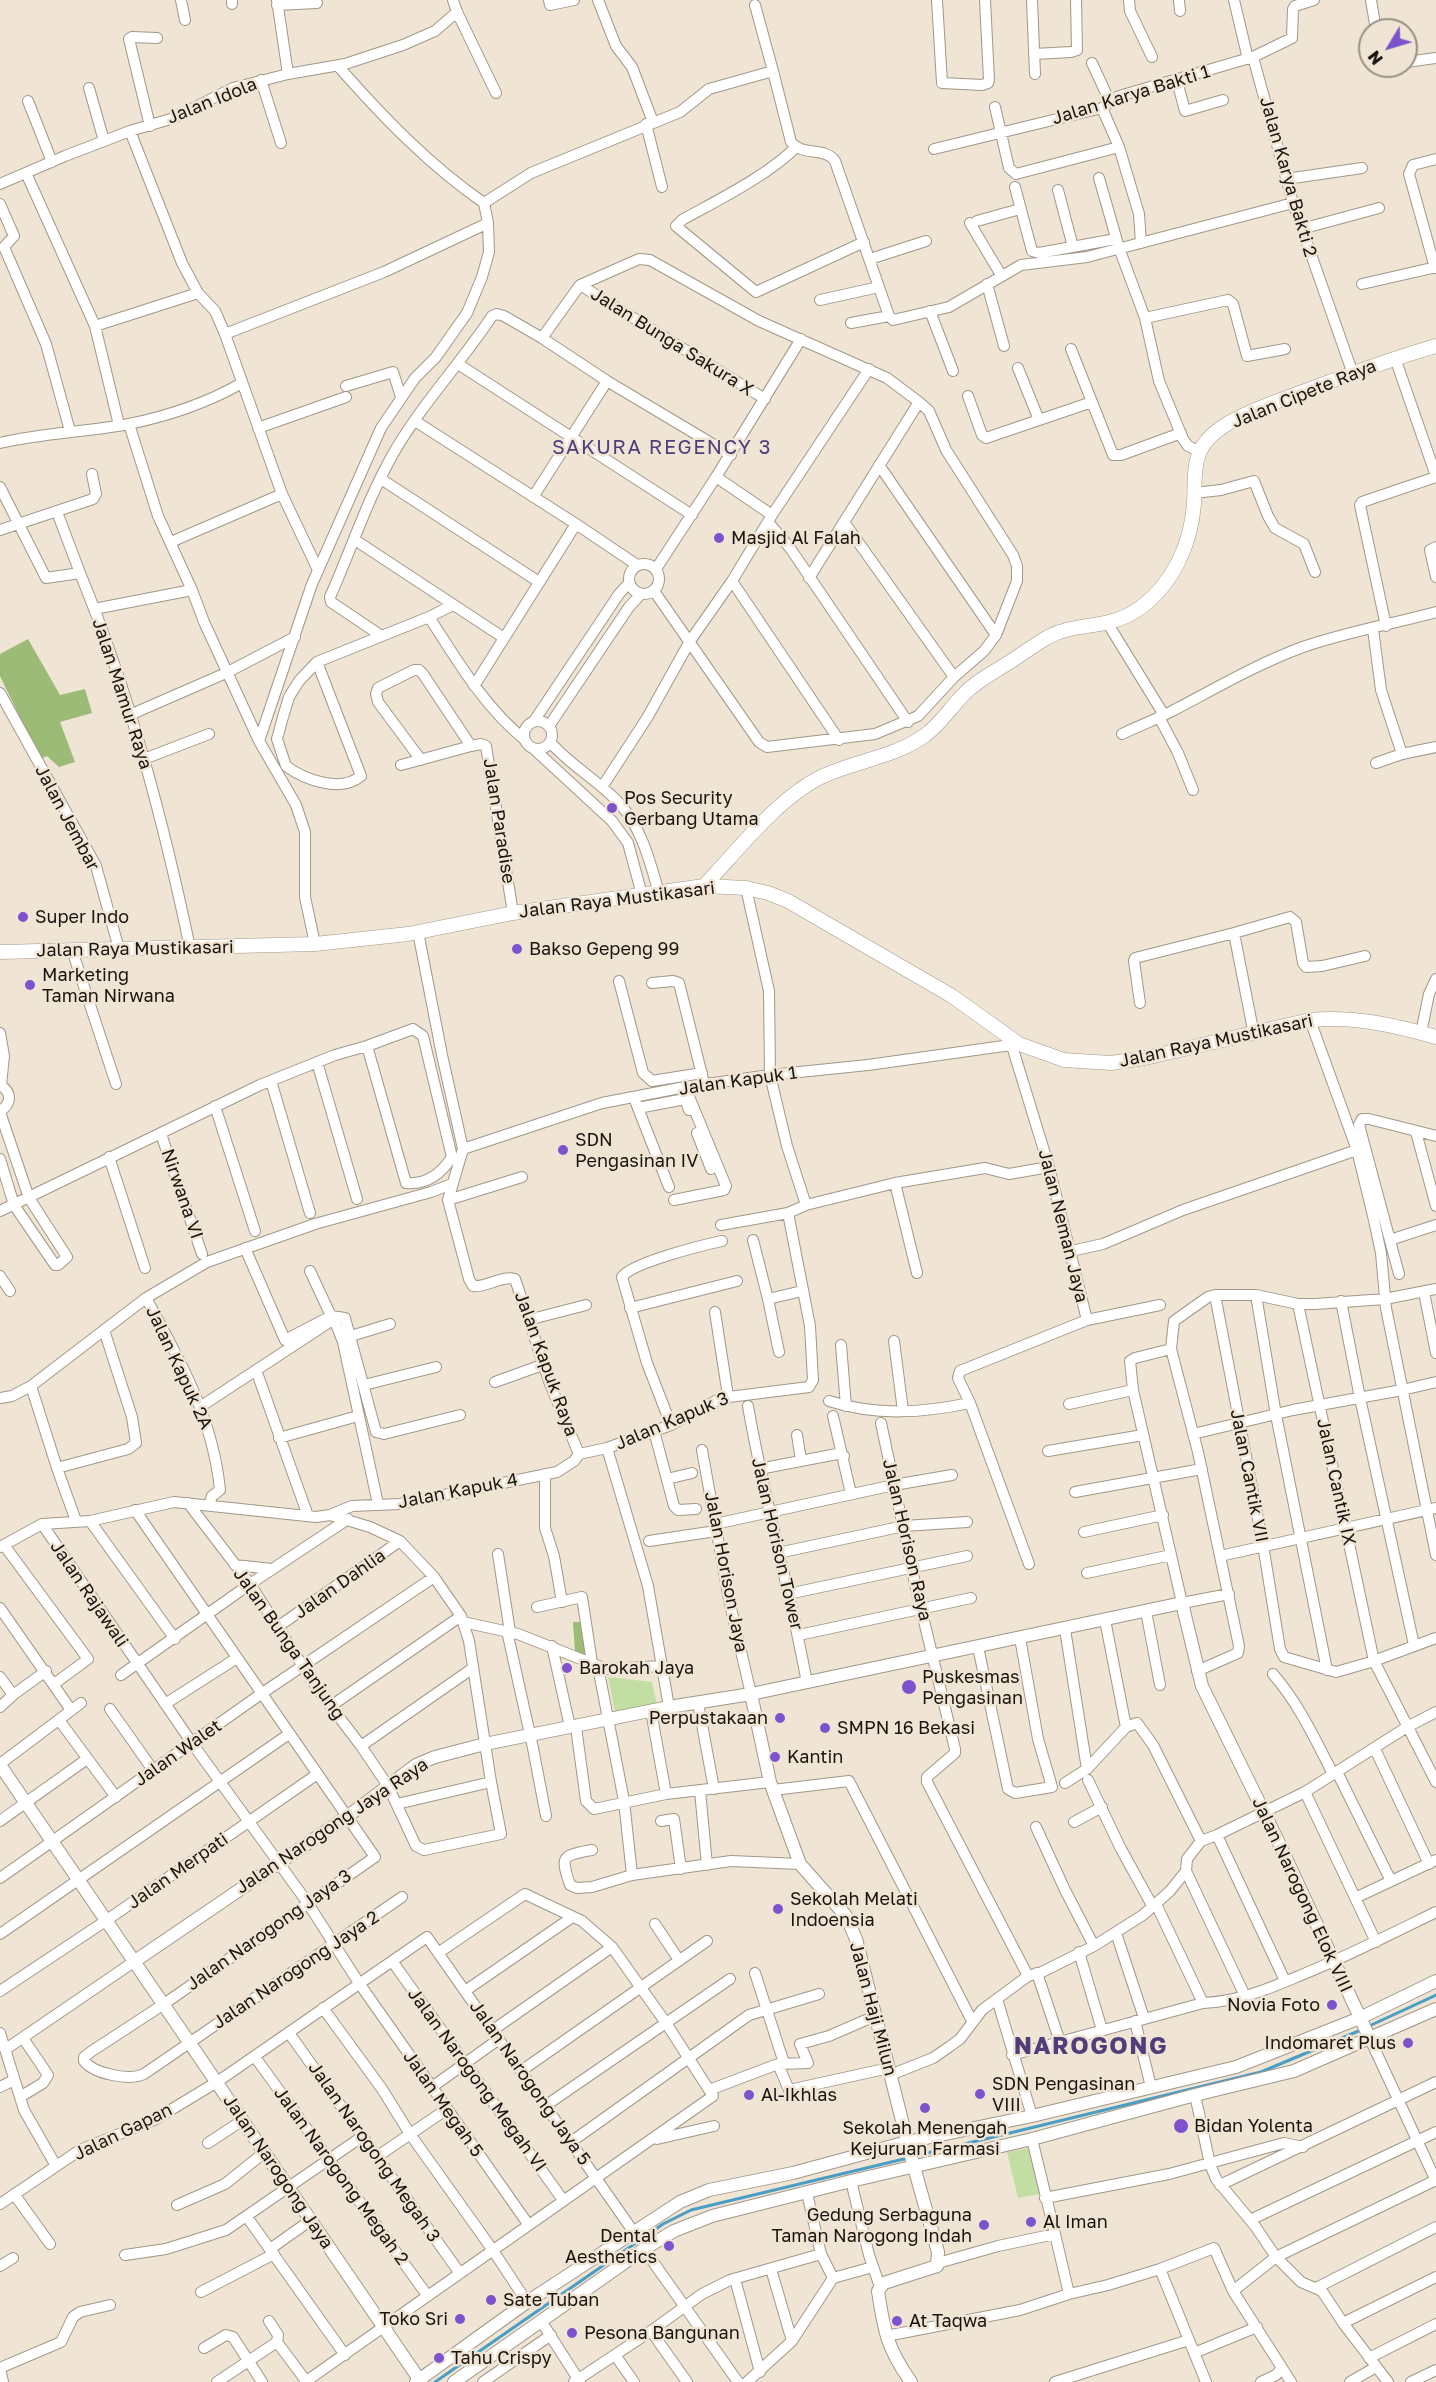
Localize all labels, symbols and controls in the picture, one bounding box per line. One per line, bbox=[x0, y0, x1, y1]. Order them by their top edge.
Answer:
north arrow bbox=[1358, 18, 1418, 78]
text: N bbox=[1364, 47, 1387, 69]
street label: Jalan Karya Bakti 1 bbox=[1049, 61, 1213, 129]
street label: Jalan Idola bbox=[164, 73, 260, 129]
street label: Jalan Karya Bakti 2 bbox=[1255, 94, 1321, 260]
street label: Jalan Bunga Sakura X bbox=[587, 283, 757, 401]
street label: Jalan Cipete Raya bbox=[1229, 355, 1379, 433]
district label: SAKURA REGENCY 3 bbox=[552, 436, 772, 460]
place label: Masjid Al Falah bbox=[731, 527, 861, 549]
marker: Masjid Al Falah bbox=[712, 531, 726, 545]
street label: Jalan Mamur Raya bbox=[87, 616, 157, 772]
street label: Jalan Paradise bbox=[478, 757, 520, 885]
street label: Jalan Jembar bbox=[30, 762, 104, 874]
place label: Pos Security Gerbang Utama bbox=[624, 787, 759, 830]
marker: Pos Security Gerbang Utama bbox=[605, 801, 619, 815]
street label: Jalan Raya Mustikasari bbox=[518, 877, 716, 923]
place label: Super Indo bbox=[35, 906, 129, 928]
marker: Super Indo bbox=[16, 910, 30, 924]
street label: Jalan Raya Mustikasari bbox=[36, 936, 234, 962]
place label: Bakso Gepeng 99 bbox=[529, 938, 679, 960]
marker: Bakso Gepeng 99 bbox=[510, 942, 524, 956]
place label: Marketing Taman Nirwana bbox=[42, 964, 175, 1006]
marker: Marketing Taman Nirwana bbox=[23, 978, 37, 992]
street label: Jalan Raya Mustikasari bbox=[1117, 1010, 1315, 1072]
street label: Jalan Kapuk 1 bbox=[677, 1062, 799, 1100]
place label: SDN Pengasinan IV bbox=[575, 1129, 698, 1172]
marker: SDN Pengasinan IV bbox=[556, 1143, 570, 1157]
street label: Nirwana VI bbox=[157, 1146, 207, 1242]
street label: Jalan Neman Jaya bbox=[1034, 1147, 1092, 1305]
street label: Jalan Kapuk Raya bbox=[510, 1289, 582, 1439]
street label: Jalan Kapuk 2A bbox=[141, 1303, 217, 1433]
street label: Jalan Kapuk 3 bbox=[612, 1387, 732, 1455]
street label: Jalan Cantik VII bbox=[1226, 1408, 1272, 1544]
street label: Jalan Cantik IX bbox=[1312, 1417, 1360, 1547]
street label: Jalan Horison Tower bbox=[747, 1456, 807, 1632]
street label: Jalan Horison Raya bbox=[878, 1457, 936, 1623]
street label: Jalan Kapuk 4 bbox=[396, 1469, 520, 1513]
street label: Jalan Horison Jaya bbox=[700, 1490, 752, 1654]
street label: Jalan Rajawali bbox=[45, 1537, 133, 1651]
street label: Jalan Dahlia bbox=[290, 1545, 390, 1623]
street label: Jalan Bunga Tanjung bbox=[229, 1564, 349, 1724]
place label: Barokah Jaya bbox=[579, 1657, 694, 1679]
marker: Barokah Jaya bbox=[560, 1661, 574, 1675]
place label: Puskesmas Pengasinan bbox=[922, 1666, 1023, 1708]
marker: Puskesmas Pengasinan bbox=[900, 1678, 918, 1696]
place label: Perpustakaan bbox=[649, 1707, 768, 1729]
marker: Perpustakaan bbox=[773, 1711, 787, 1725]
street label: Jalan Walet bbox=[130, 1715, 226, 1791]
place label: SMPN 16 Bekasi bbox=[837, 1717, 975, 1739]
marker: SMPN 16 Bekasi bbox=[818, 1721, 832, 1735]
place label: Kantin bbox=[787, 1746, 843, 1768]
marker: Kantin bbox=[768, 1750, 782, 1764]
street label: Jalan Narogong Jaya Raya bbox=[232, 1754, 432, 1898]
street label: Jalan Narogong Elok VIII bbox=[1247, 1794, 1357, 1996]
street label: Jalan Merpati bbox=[124, 1828, 232, 1914]
street label: Jalan Narogong Jaya 3 bbox=[182, 1865, 356, 1995]
place label: Sekolah Melati Indoensia bbox=[790, 1888, 918, 1930]
marker: Sekolah Melati Indoensia bbox=[771, 1902, 785, 1916]
street label: Jalan Narogong Jaya 2 bbox=[209, 1906, 383, 2034]
street label: Jalan Haji Milun bbox=[845, 1940, 901, 2078]
street label: Jalan Narogong Megah VI bbox=[403, 1984, 551, 2176]
place label: Novia Foto bbox=[1227, 1994, 1320, 2016]
street label: Jalan Narogong Jaya 5 bbox=[465, 1996, 595, 2170]
marker: Novia Foto bbox=[1325, 1998, 1339, 2012]
district label: NAROGONG bbox=[1014, 2032, 1168, 2060]
place label: Indomaret Plus bbox=[1264, 2032, 1396, 2054]
marker: Indomaret Plus bbox=[1401, 2036, 1415, 2050]
street label: Jalan Megah 5 bbox=[398, 2047, 488, 2161]
street label: Jalan Narogong Megah 3 bbox=[304, 2058, 444, 2246]
place label: SDN Pengasinan VIII bbox=[992, 2073, 1135, 2116]
street label: Jalan Narogong Megah 2 bbox=[269, 2083, 413, 2269]
place label: Al-Ikhlas bbox=[761, 2084, 837, 2106]
marker: SDN Pengasinan VIII bbox=[973, 2087, 987, 2101]
marker: Al-Ikhlas bbox=[742, 2088, 756, 2102]
street label: Jalan Narogong Jaya bbox=[218, 2091, 338, 2253]
street label: Jalan Gapan bbox=[70, 2099, 176, 2165]
marker: Sekolah Menengah Kejuruan Farmasi bbox=[918, 2101, 932, 2115]
place label: Bidan Yolenta bbox=[1194, 2115, 1313, 2137]
place label: Sekolah Menengah Kejuruan Farmasi bbox=[843, 2117, 1007, 2160]
marker: Bidan Yolenta bbox=[1172, 2117, 1190, 2135]
place label: Gedung Serbaguna Taman Narogong Indah bbox=[772, 2204, 972, 2246]
place label: Al Iman bbox=[1043, 2211, 1108, 2233]
marker: Al Iman bbox=[1024, 2215, 1038, 2229]
marker: Gedung Serbaguna Taman Narogong Indah bbox=[977, 2218, 991, 2232]
place label: Dental Aesthetics bbox=[565, 2225, 657, 2268]
marker: Dental Aesthetics bbox=[662, 2239, 676, 2253]
place label: Sate Tuban bbox=[503, 2289, 599, 2311]
marker: Sate Tuban bbox=[484, 2293, 498, 2307]
place label: Toko Sri bbox=[379, 2308, 448, 2330]
place label: At Taqwa bbox=[909, 2310, 987, 2332]
marker: Toko Sri bbox=[453, 2312, 467, 2326]
marker: At Taqwa bbox=[890, 2314, 904, 2328]
place label: Pesona Bangunan bbox=[584, 2322, 740, 2344]
marker: Pesona Bangunan bbox=[565, 2326, 579, 2340]
place label: Tahu Crispy bbox=[451, 2347, 552, 2369]
marker: Tahu Crispy bbox=[432, 2351, 446, 2365]

